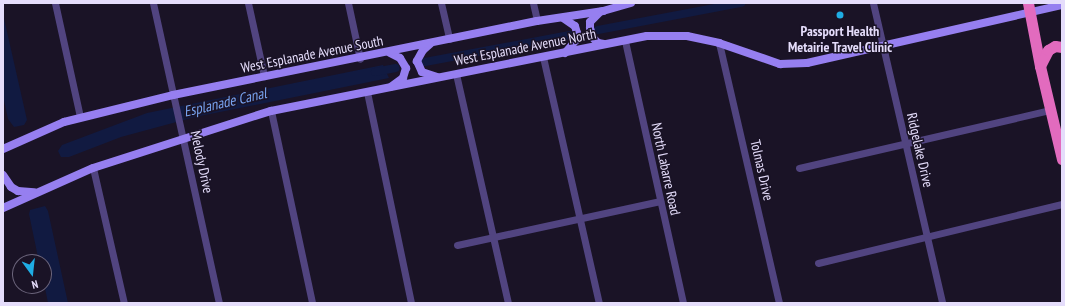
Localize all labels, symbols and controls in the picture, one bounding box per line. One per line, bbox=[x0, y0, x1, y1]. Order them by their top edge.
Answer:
marker: Passport Health Metairie Travel Clinic bbox=[834, 9, 846, 21]
place label: Passport Health Metairie Travel Clinic bbox=[788, 23, 892, 56]
street label: West Esplanade Avenue North bbox=[452, 25, 598, 69]
street label: West Esplanade Avenue South bbox=[239, 32, 385, 76]
water label: Esplanade Canal bbox=[182, 84, 268, 120]
street label: Ridgelake Drive bbox=[903, 111, 937, 189]
street label: North Labarre Road bbox=[648, 121, 684, 217]
street label: Melody Drive bbox=[187, 129, 217, 195]
street label: Tolmas Drive bbox=[747, 138, 777, 202]
north arrow bbox=[12, 254, 52, 294]
text: N bbox=[30, 277, 40, 292]

